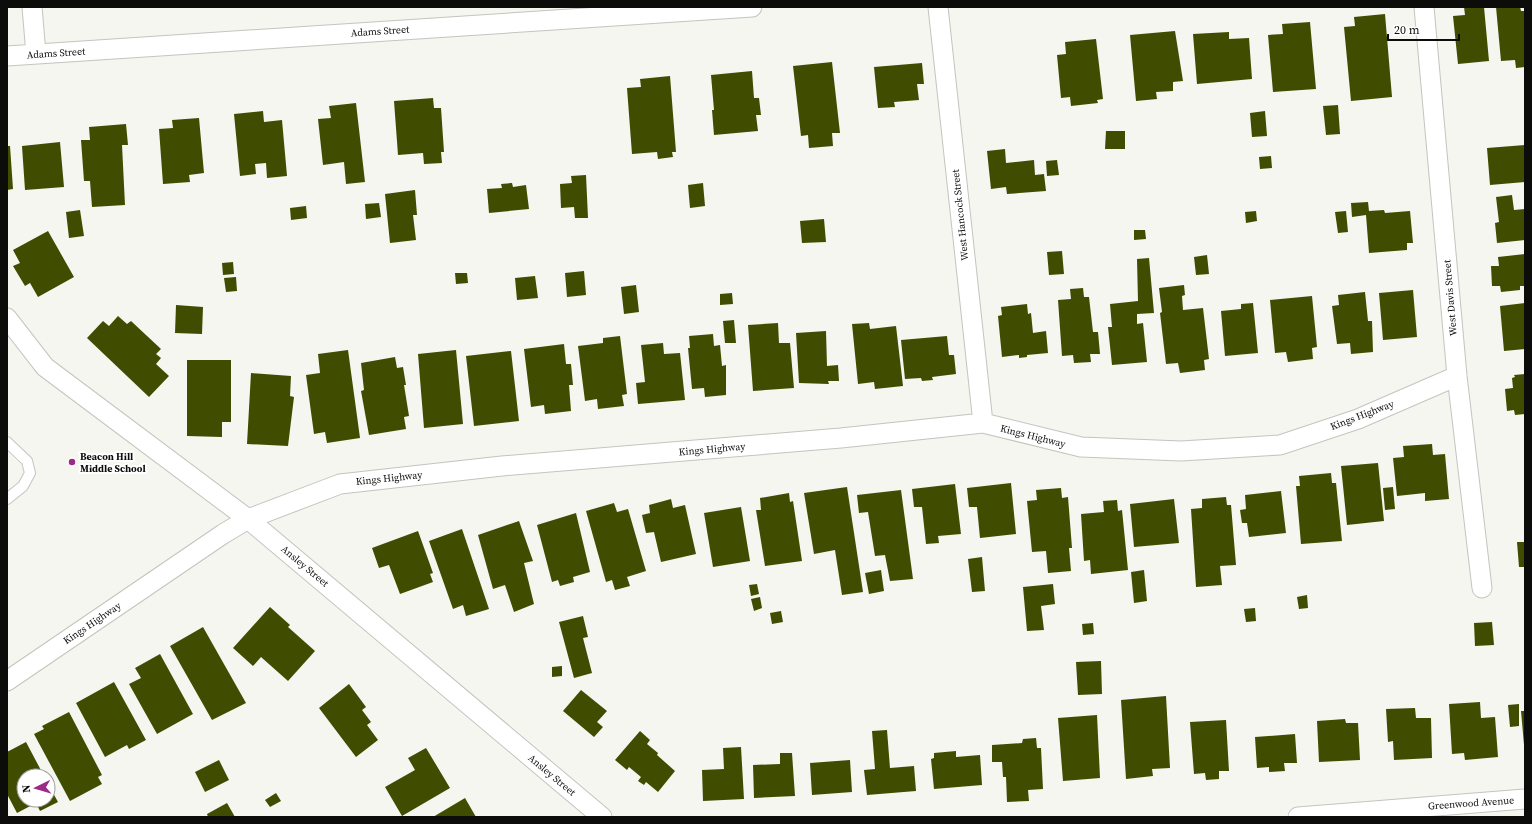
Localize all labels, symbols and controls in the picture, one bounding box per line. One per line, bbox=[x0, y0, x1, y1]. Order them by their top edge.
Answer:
scale bar bbox=[1388, 16, 1459, 42]
street label: Adams Street bbox=[350, 22, 410, 40]
text: 20 m bbox=[1394, 22, 1420, 38]
street label: Adams Street bbox=[26, 44, 86, 62]
street label: West Hancock Street bbox=[949, 168, 971, 261]
street label: West Davis Street bbox=[1440, 259, 1460, 337]
street label: Kings Highway bbox=[1328, 397, 1396, 433]
street label: Kings Highway bbox=[999, 422, 1068, 451]
street label: Kings Highway bbox=[678, 440, 747, 458]
place label: Beacon Hill Middle School bbox=[80, 450, 146, 475]
marker: Beacon Hill Middle School bbox=[67, 457, 77, 467]
street label: Kings Highway bbox=[355, 468, 424, 488]
street label: Ansley Street bbox=[279, 542, 332, 590]
street label: Kings Highway bbox=[61, 598, 124, 647]
street label: Ansley Street bbox=[526, 751, 579, 799]
north arrow bbox=[16, 768, 56, 808]
text: N bbox=[19, 784, 34, 793]
street label: Greenwood Avenue bbox=[1428, 794, 1514, 812]

